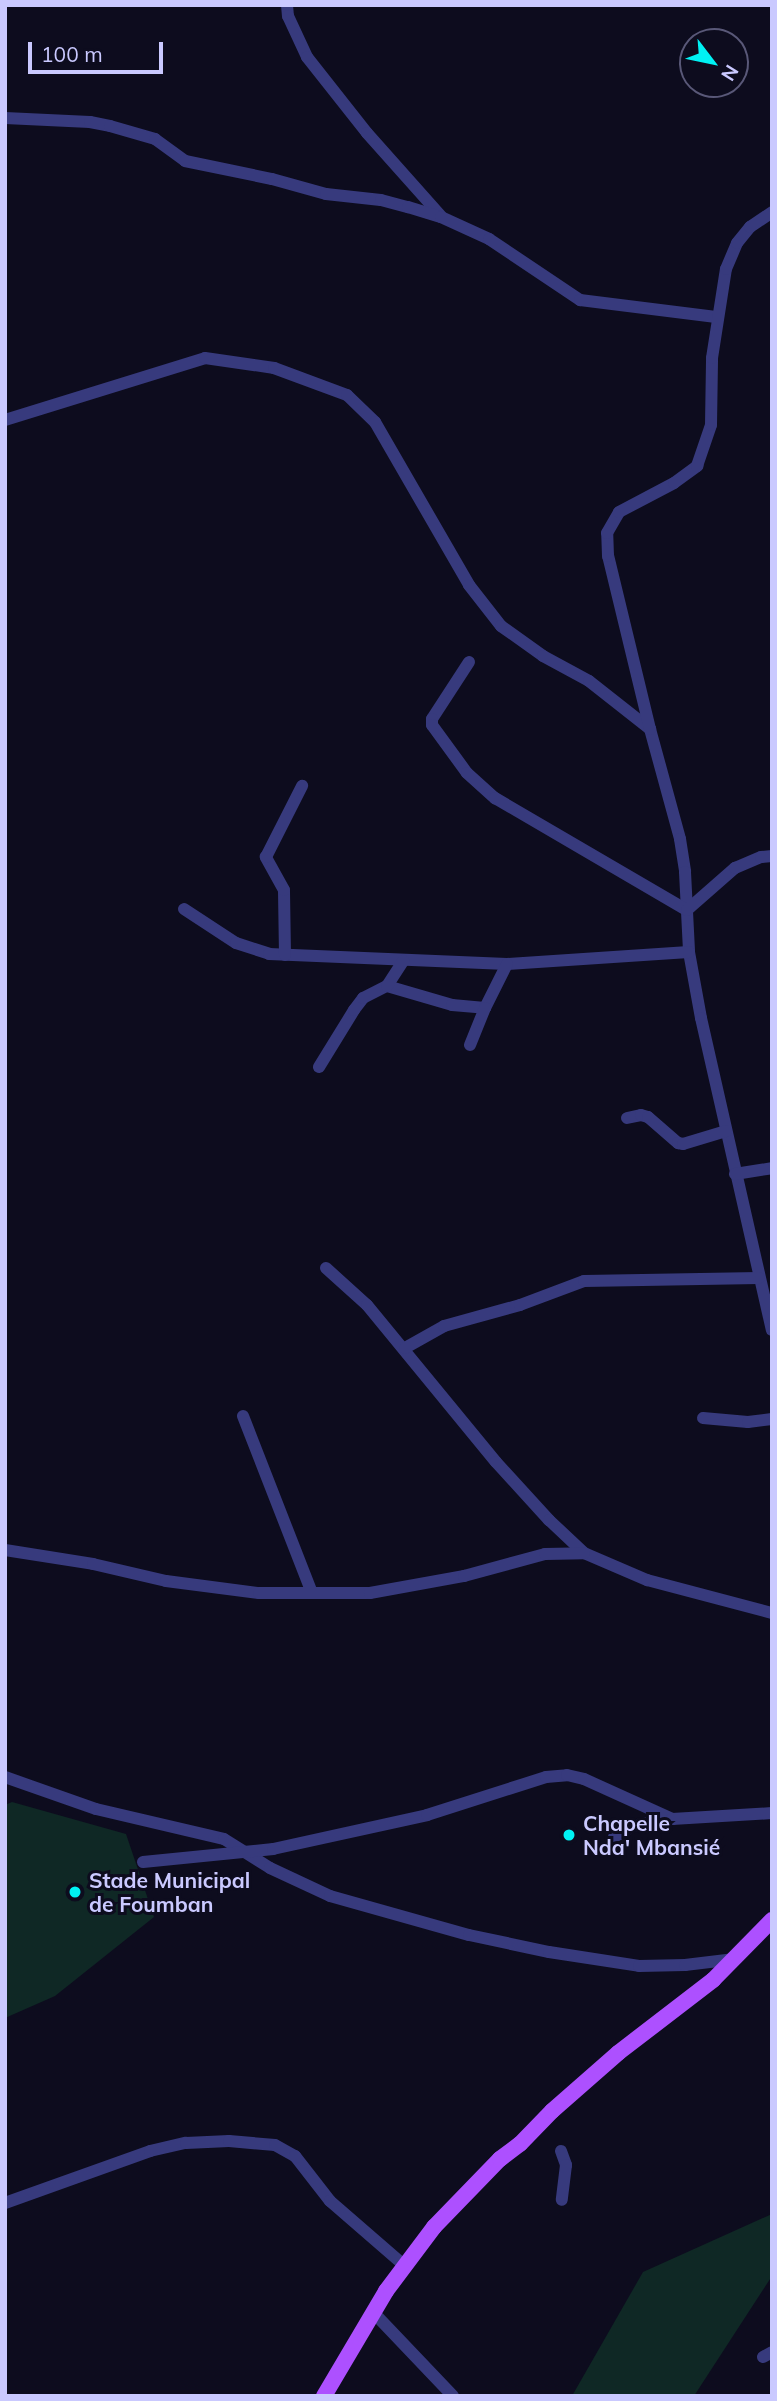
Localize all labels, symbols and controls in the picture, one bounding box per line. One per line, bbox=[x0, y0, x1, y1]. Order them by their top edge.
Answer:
scale bar bbox=[32, 28, 166, 72]
north arrow bbox=[679, 28, 749, 98]
text: 100 m bbox=[41, 41, 103, 67]
text: N bbox=[716, 61, 744, 86]
place label: Chapelle Nda' Mbansié bbox=[583, 1810, 720, 1860]
marker: Chapelle Nda' Mbansié bbox=[561, 1827, 577, 1843]
place label: Stade Municipal de Foumban bbox=[89, 1867, 250, 1917]
marker: Stade Municipal de Foumban bbox=[67, 1884, 83, 1900]

